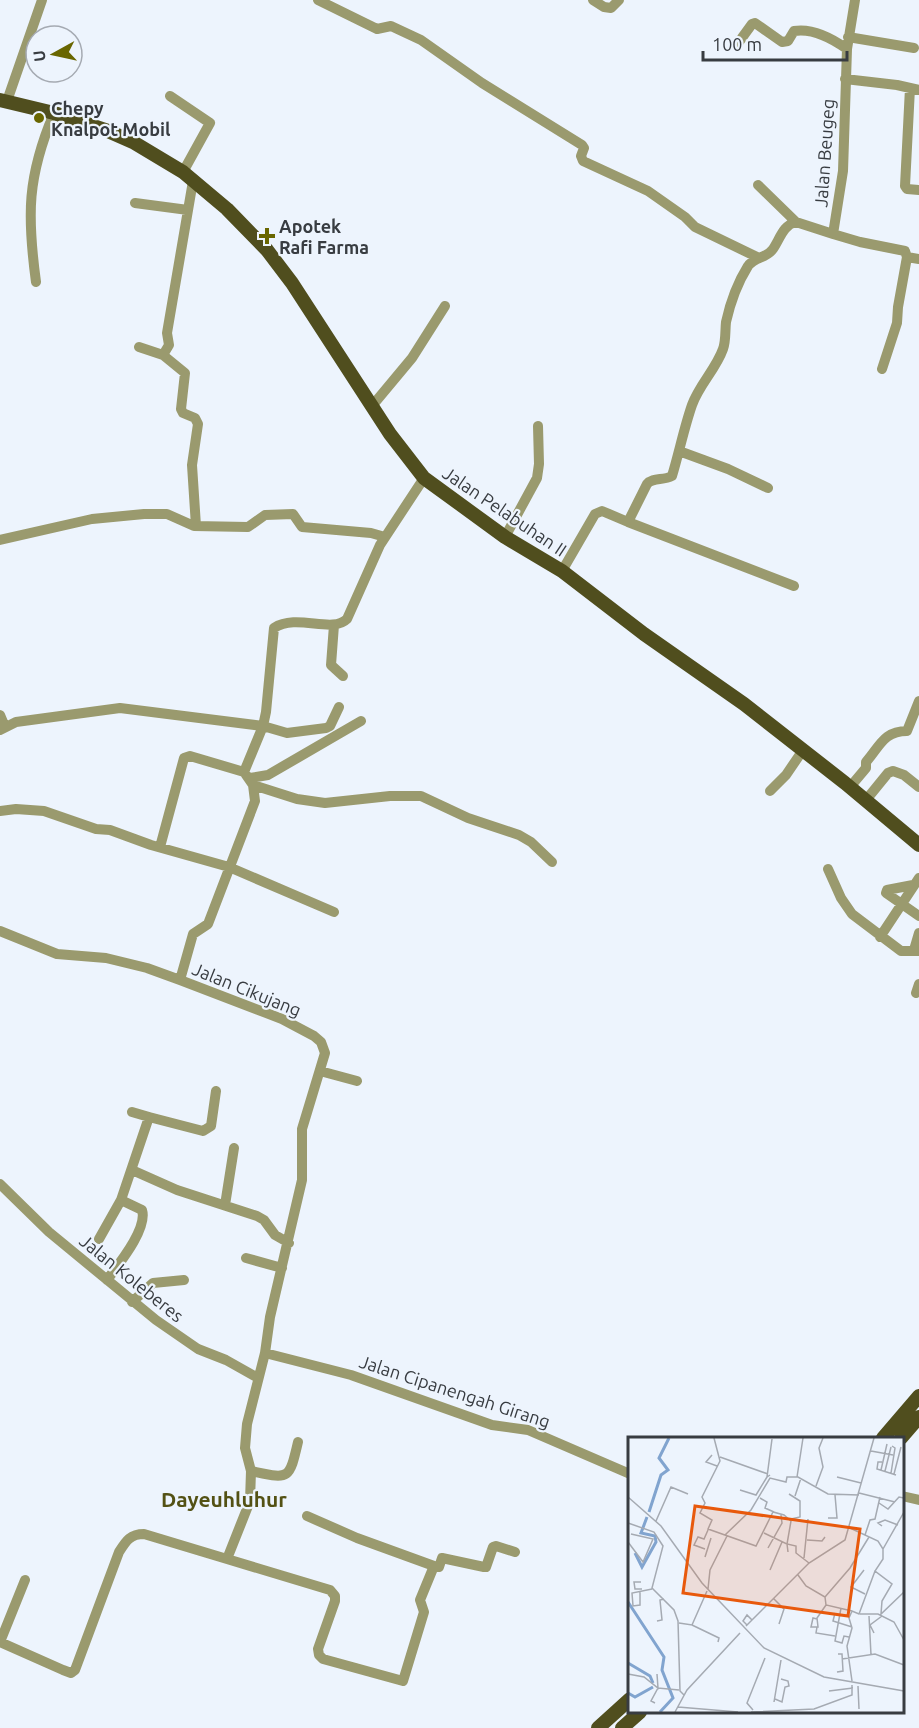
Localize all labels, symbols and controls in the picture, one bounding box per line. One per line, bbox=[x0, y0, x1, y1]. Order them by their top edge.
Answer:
north arrow bbox=[24, 24, 84, 84]
scale bar bbox=[703, 24, 847, 62]
text: 100 m bbox=[712, 34, 762, 54]
text: U bbox=[29, 49, 49, 63]
place label: Chepy Knalpot Mobil bbox=[51, 98, 171, 139]
street label: Jalan Beugeg bbox=[810, 98, 838, 208]
marker: Chepy Knalpot Mobil bbox=[32, 111, 46, 125]
place label: Apotek Rafi Farma bbox=[279, 216, 369, 257]
marker: Apotek Rafi Farma bbox=[260, 229, 274, 243]
street label: Jalan Pelabuhan II bbox=[439, 462, 571, 560]
street label: Jalan Cikujang bbox=[190, 958, 304, 1020]
street label: Jalan Koleberes bbox=[76, 1230, 188, 1326]
street label: Jalan Cipanengah Girang bbox=[357, 1351, 553, 1431]
inset map bbox=[628, 1437, 904, 1713]
district label: Dayeuhluhur bbox=[161, 1487, 287, 1511]

